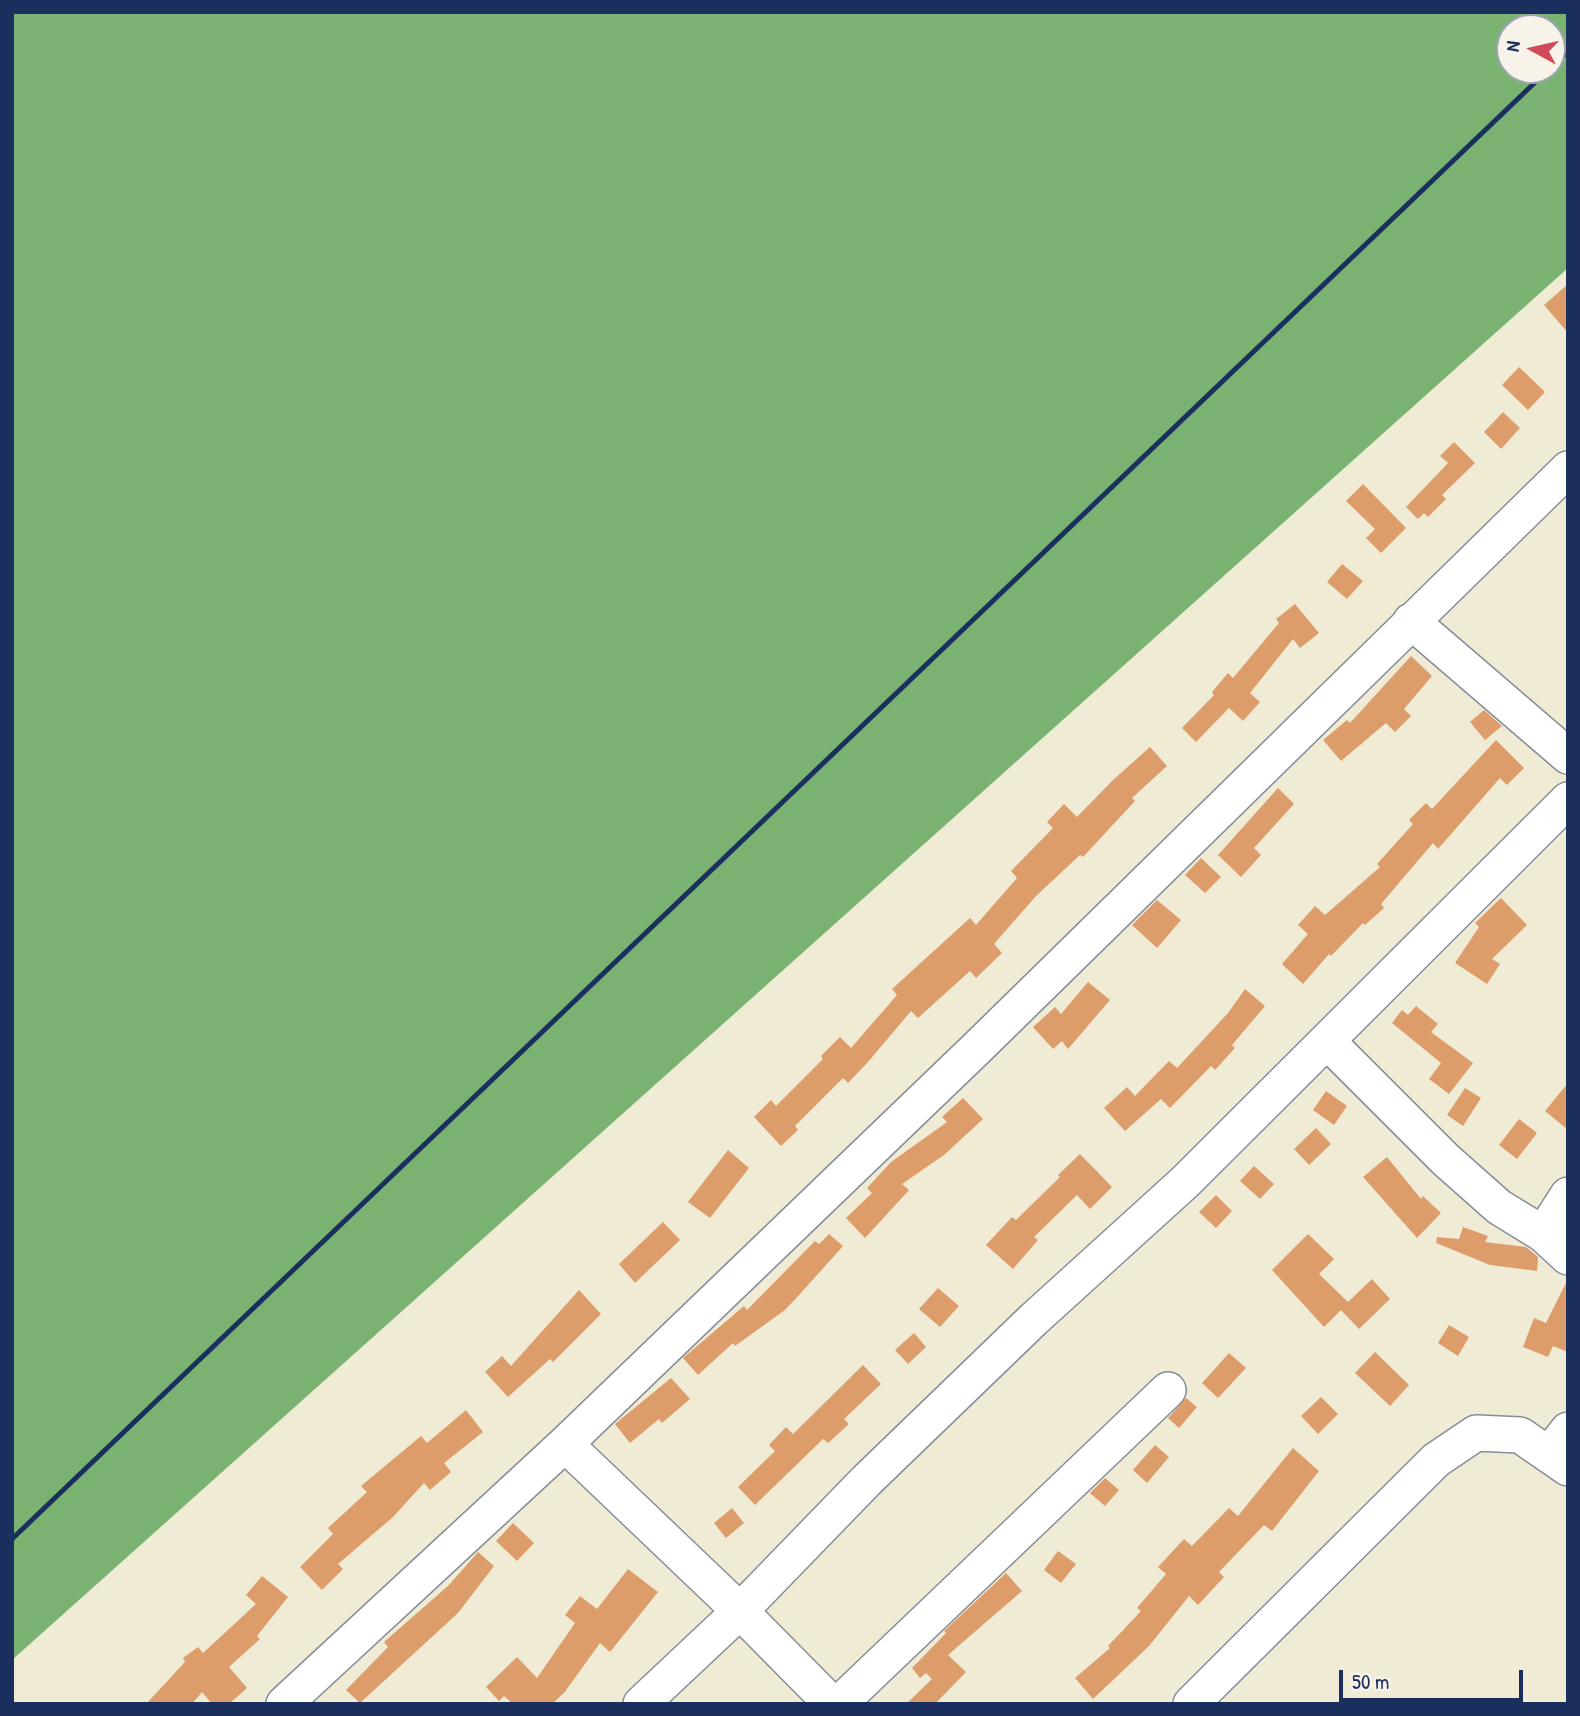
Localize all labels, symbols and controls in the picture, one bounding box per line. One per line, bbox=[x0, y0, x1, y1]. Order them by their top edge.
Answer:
north arrow bbox=[1496, 14, 1566, 84]
text: N bbox=[1499, 40, 1526, 53]
scale bar bbox=[1342, 1656, 1526, 1700]
text: 50 m bbox=[1352, 1667, 1389, 1696]

